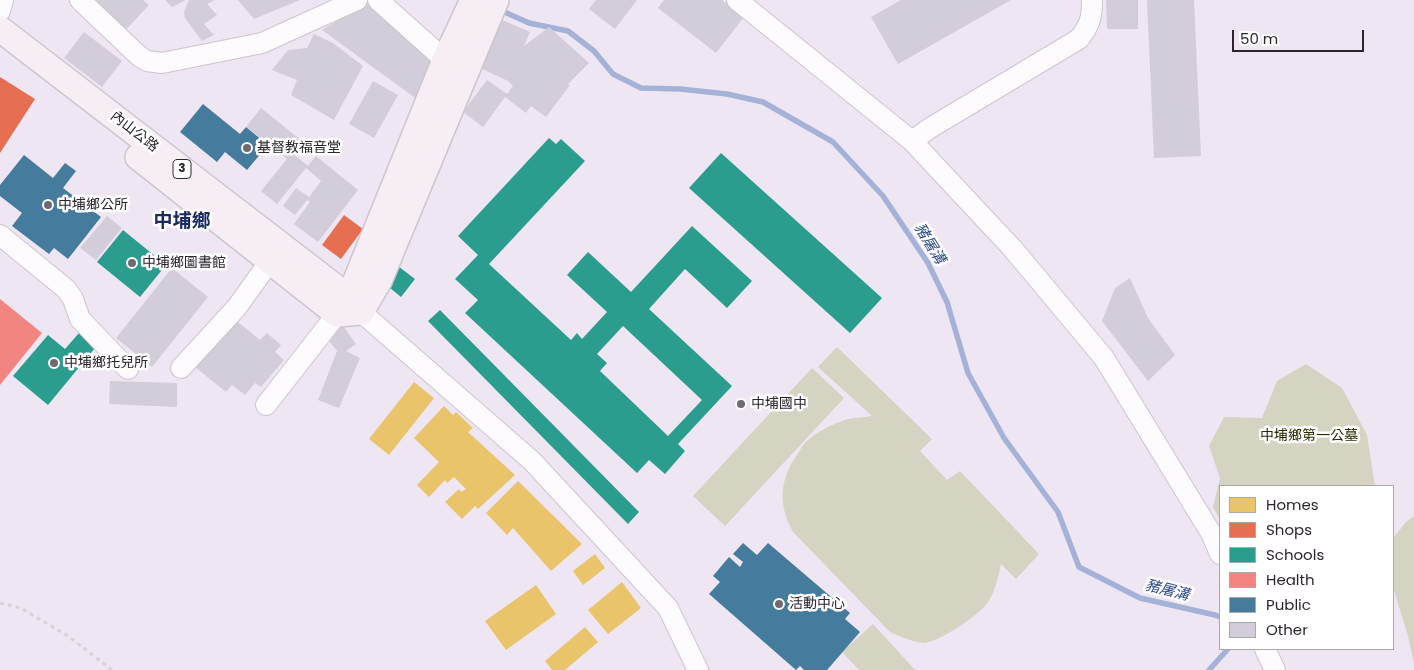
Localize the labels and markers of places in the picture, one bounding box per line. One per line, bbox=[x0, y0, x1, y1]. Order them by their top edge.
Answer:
place label: 基督教福音堂 bbox=[257, 140, 341, 156]
marker: 基督教福音堂 bbox=[241, 142, 253, 154]
place label: 中埔鄉公所 bbox=[58, 197, 128, 213]
marker: 中埔鄉公所 bbox=[42, 199, 54, 211]
place label: 中埔鄉圖書館 bbox=[142, 255, 226, 271]
marker: 中埔鄉圖書館 bbox=[126, 257, 138, 269]
place label: 中埔鄉托兒所 bbox=[64, 355, 148, 371]
marker: 中埔鄉托兒所 bbox=[48, 357, 60, 369]
place label: 中埔國中 bbox=[751, 396, 807, 412]
marker: 中埔國中 bbox=[735, 398, 747, 410]
place label: 活動中心 bbox=[789, 596, 845, 612]
marker: 活動中心 bbox=[773, 598, 785, 610]

